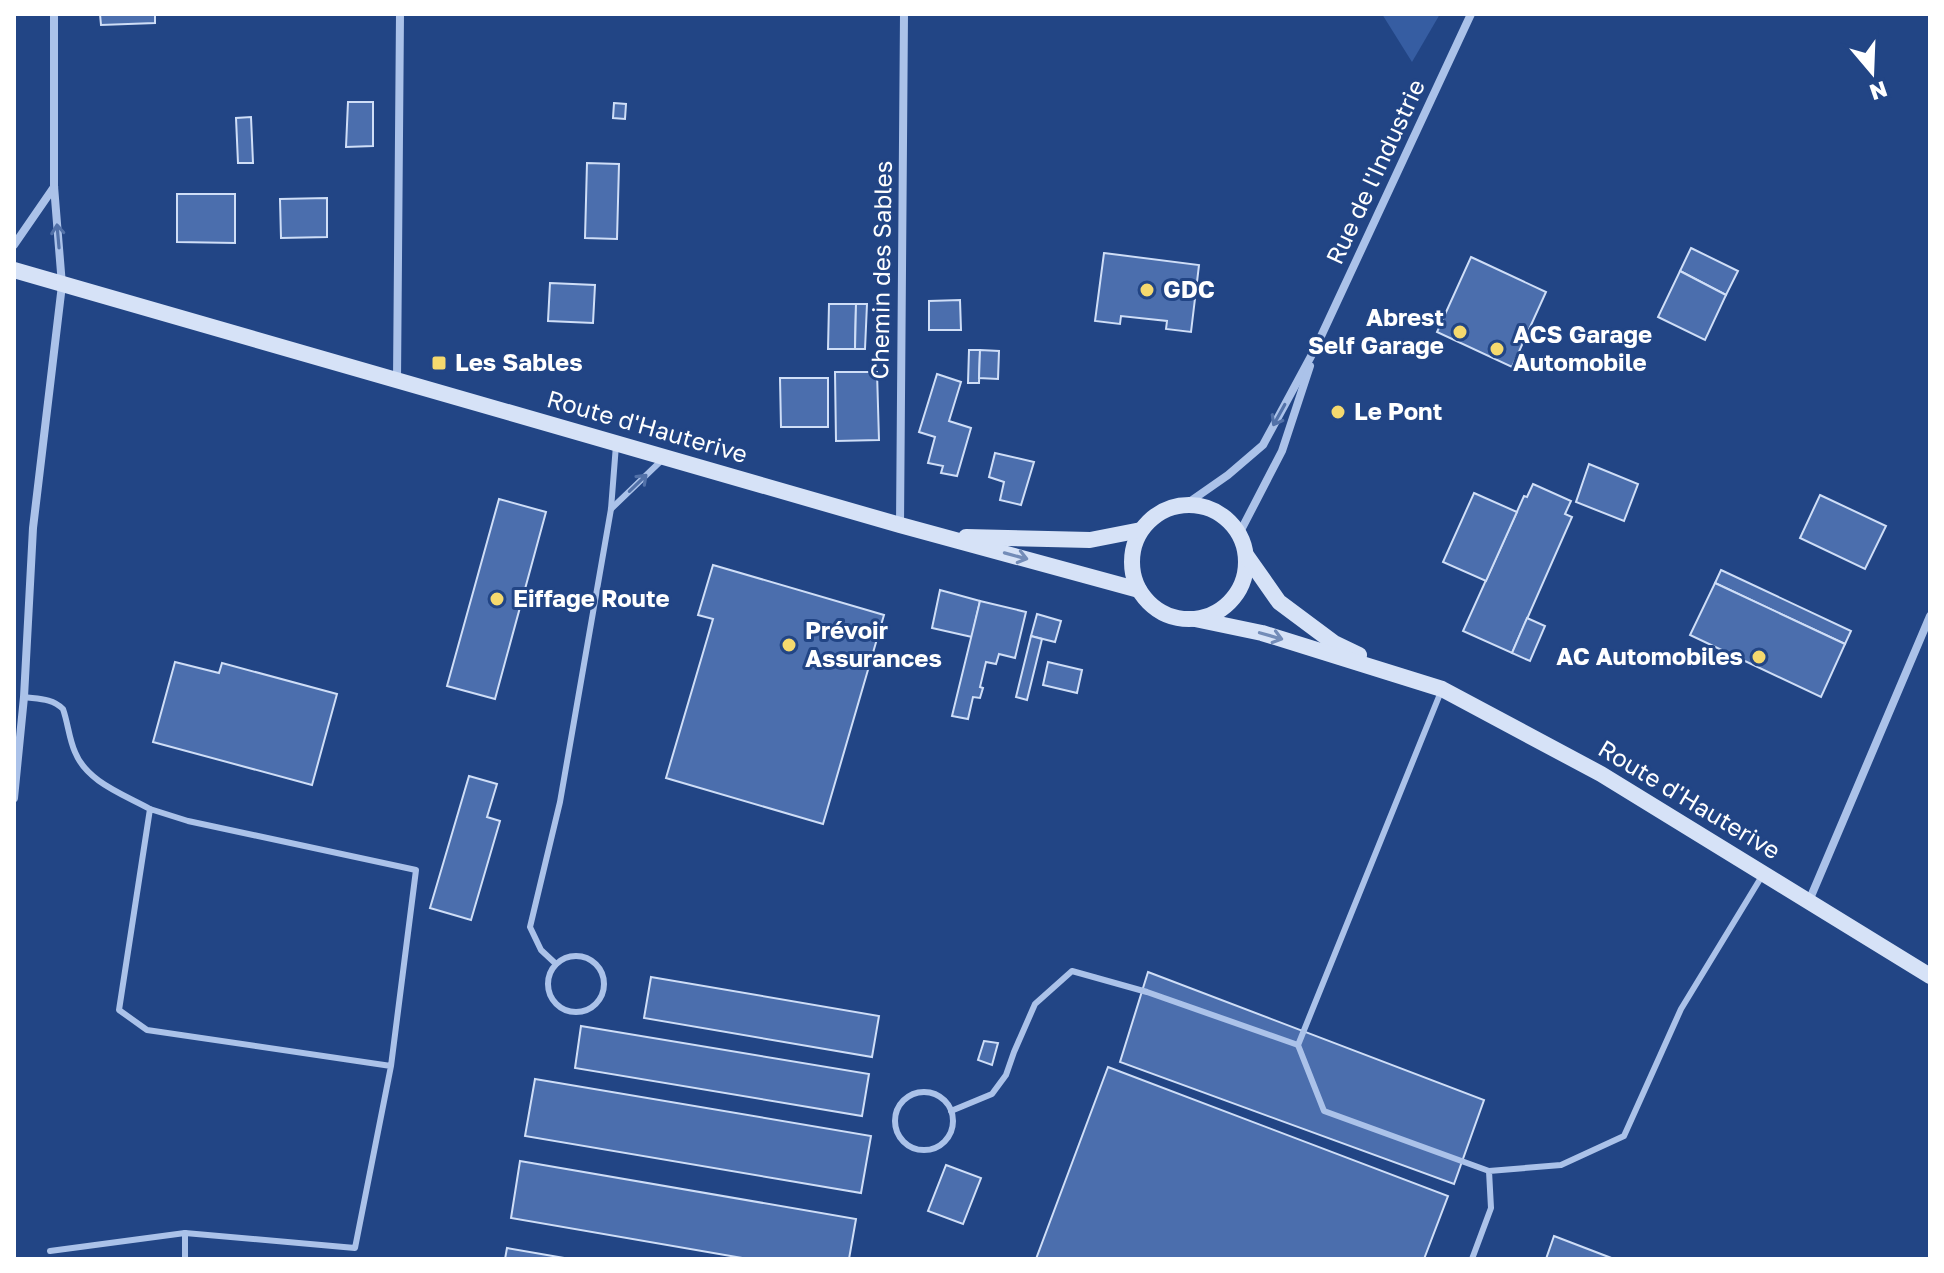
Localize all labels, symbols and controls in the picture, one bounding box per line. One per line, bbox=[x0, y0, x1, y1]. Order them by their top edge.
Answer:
north arrow bbox=[1832, 32, 1912, 112]
street label: Rue de l'Industrie bbox=[1319, 74, 1430, 268]
text: N bbox=[1866, 76, 1891, 107]
street label: Chemin des Sables bbox=[864, 160, 897, 380]
one-way arrow bbox=[51, 223, 66, 250]
place label: GDC bbox=[1163, 274, 1215, 303]
marker: GDC bbox=[1138, 281, 1156, 299]
place label: Abrest Self Garage bbox=[1308, 302, 1444, 359]
place label: ACS Garage Automobile bbox=[1513, 319, 1652, 376]
marker: Abrest Self Garage bbox=[1451, 323, 1469, 341]
marker: ACS Garage Automobile bbox=[1488, 340, 1506, 358]
place label: Les Sables bbox=[455, 347, 583, 376]
marker: Les Sables bbox=[430, 354, 448, 372]
street label: Route d'Hauterive bbox=[544, 383, 751, 468]
place label: Le Pont bbox=[1354, 396, 1442, 425]
one-way arrow bbox=[1271, 403, 1287, 426]
marker: Le Pont bbox=[1329, 403, 1347, 421]
one-way arrow bbox=[628, 474, 647, 493]
one-way arrow bbox=[1003, 550, 1029, 565]
place label: Eiffage Route bbox=[513, 583, 670, 612]
marker: Eiffage Route bbox=[488, 590, 506, 608]
place label: Prévoir Assurances bbox=[805, 615, 942, 672]
one-way arrow bbox=[1257, 629, 1283, 644]
marker: Prévoir Assurances bbox=[780, 636, 798, 654]
place label: AC Automobiles bbox=[1556, 641, 1743, 670]
marker: AC Automobiles bbox=[1750, 648, 1768, 666]
street label: Route d'Hauterive bbox=[1594, 733, 1786, 864]

